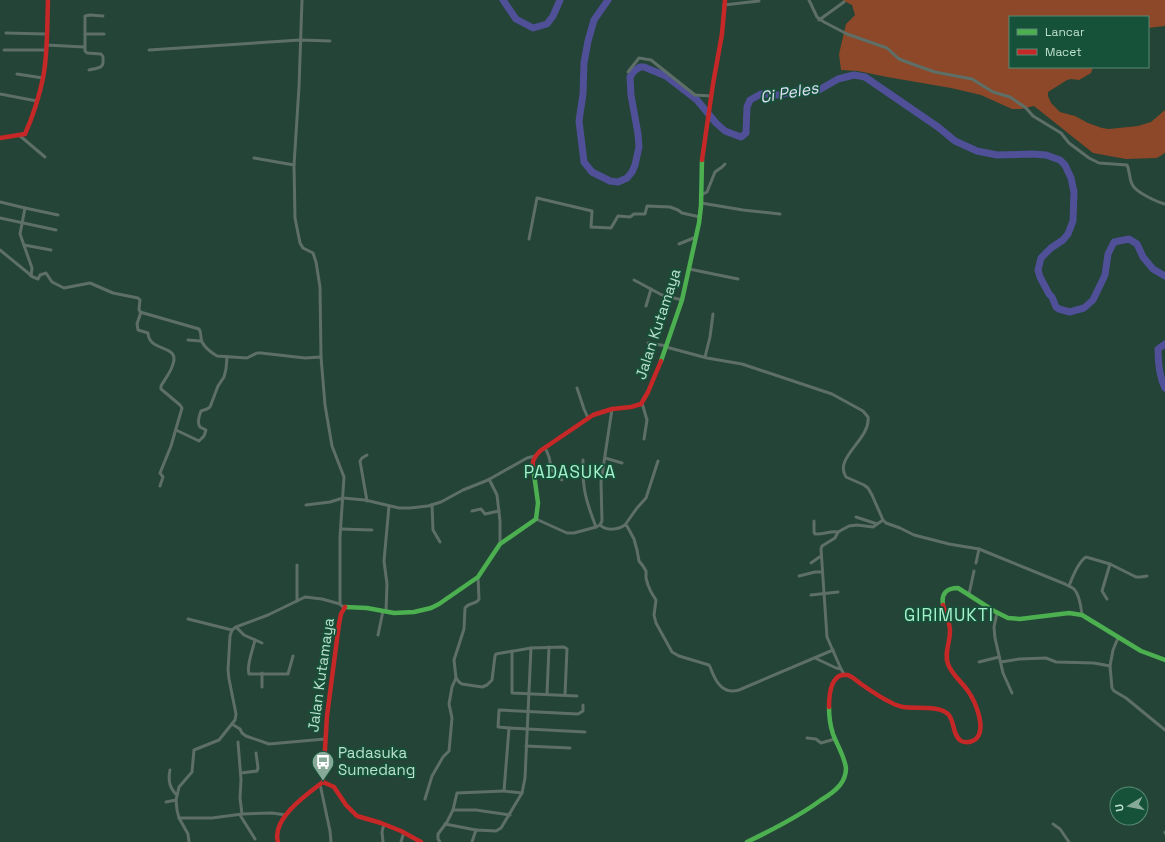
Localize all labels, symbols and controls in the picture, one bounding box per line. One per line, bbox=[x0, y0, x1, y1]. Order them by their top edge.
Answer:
legend bbox=[1009, 16, 1149, 68]
text: Lancar bbox=[1045, 24, 1085, 40]
text: Macet bbox=[1045, 44, 1082, 60]
water label: Ci Peles bbox=[758, 77, 820, 108]
street label: Jalan Kutamaya bbox=[631, 266, 684, 382]
district label: PADASUKA bbox=[524, 461, 616, 483]
district label: GIRIMUKTI bbox=[904, 604, 994, 626]
street label: Jalan Kutamaya bbox=[303, 616, 338, 733]
place label: Padasuka Sumedang bbox=[338, 743, 415, 779]
bus stop icon: Padasuka Sumedang bbox=[310, 749, 336, 782]
north arrow bbox=[1109, 786, 1149, 826]
text: U bbox=[1112, 803, 1127, 813]

